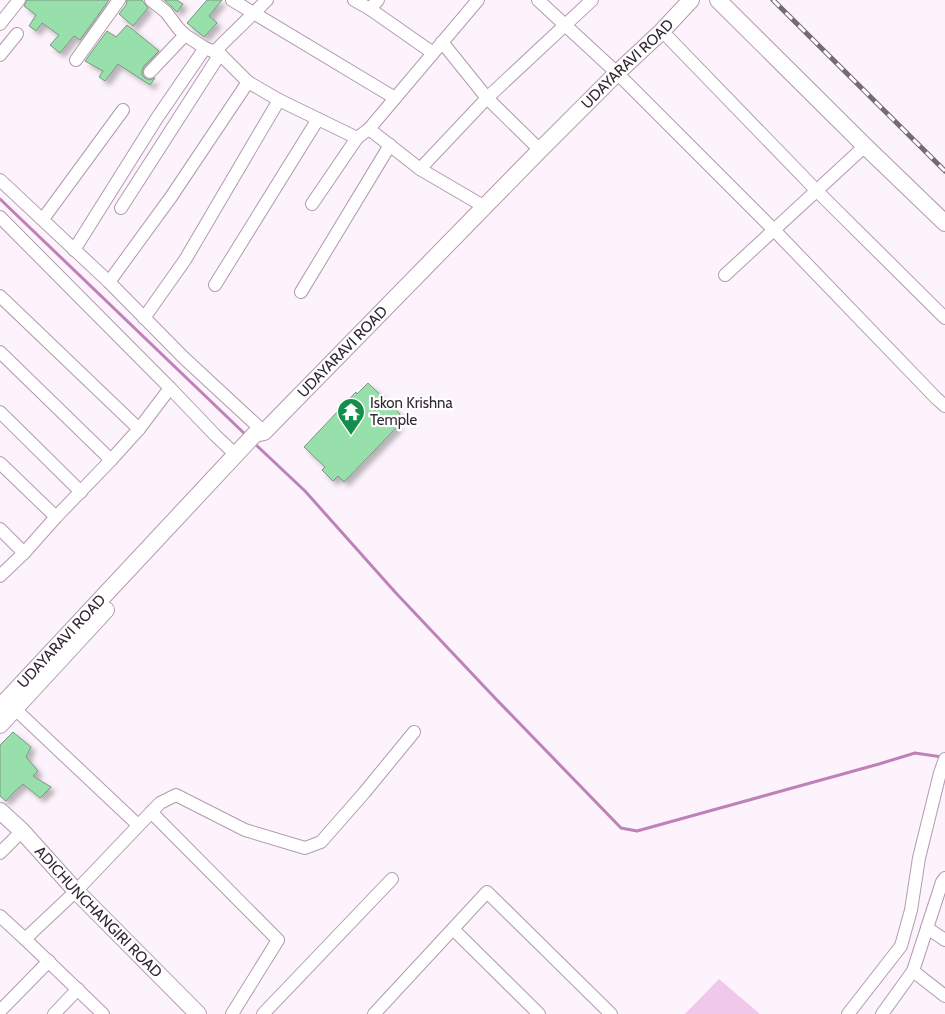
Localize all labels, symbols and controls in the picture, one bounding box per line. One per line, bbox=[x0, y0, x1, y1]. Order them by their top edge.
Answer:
street label: UDAYARAVI ROAD bbox=[577, 15, 677, 113]
street label: UDAYARAVI ROAD bbox=[294, 302, 391, 401]
place label: Iskon Krishna Temple bbox=[370, 394, 453, 429]
temple icon: Iskon Krishna Temple bbox=[336, 397, 366, 436]
street label: UDAYARAVI ROAD bbox=[13, 591, 109, 692]
street label: ADICHUNCHANGIRI ROAD bbox=[31, 842, 166, 981]

